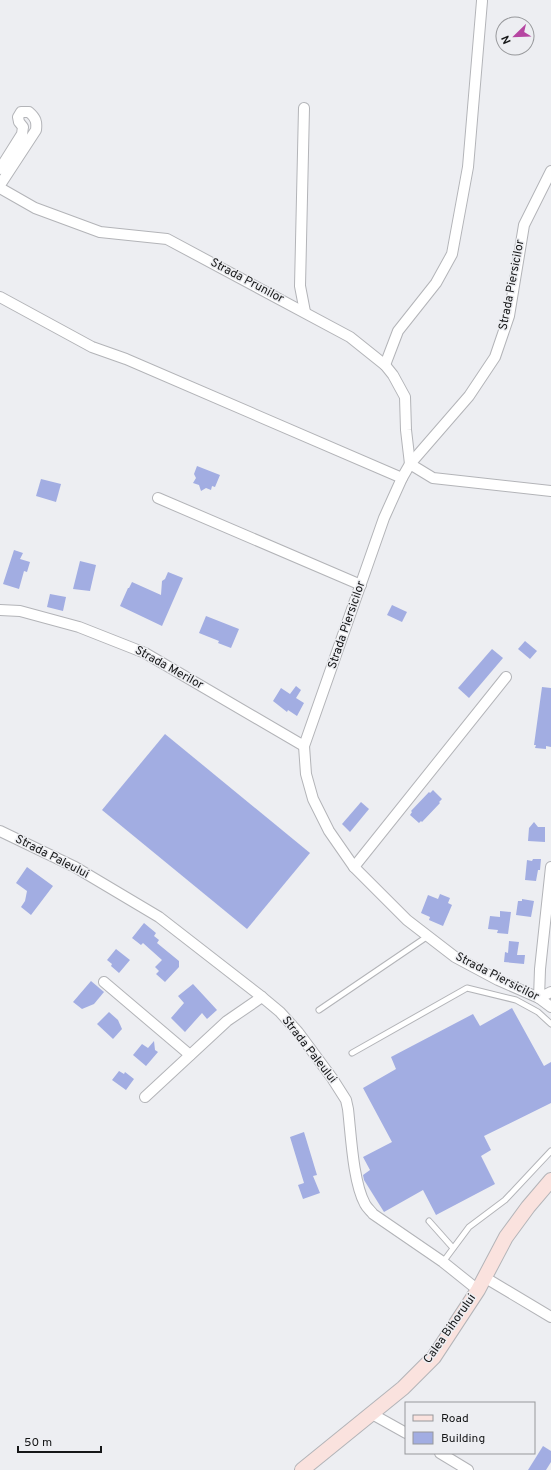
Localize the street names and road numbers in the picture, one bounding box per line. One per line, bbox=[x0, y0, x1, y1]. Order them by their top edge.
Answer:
street label: Strada Piersicilor bbox=[495, 238, 529, 332]
street label: Strada Prunilor bbox=[207, 255, 287, 307]
street label: Strada Piersicilor bbox=[324, 579, 370, 671]
street label: Strada Merilor bbox=[132, 643, 207, 694]
street label: Strada Paleului bbox=[12, 832, 92, 882]
street label: Strada Piersicilor bbox=[452, 949, 542, 1005]
street label: Strada Paleului bbox=[278, 1013, 340, 1087]
street label: Calea Bihorului bbox=[420, 1291, 480, 1367]

